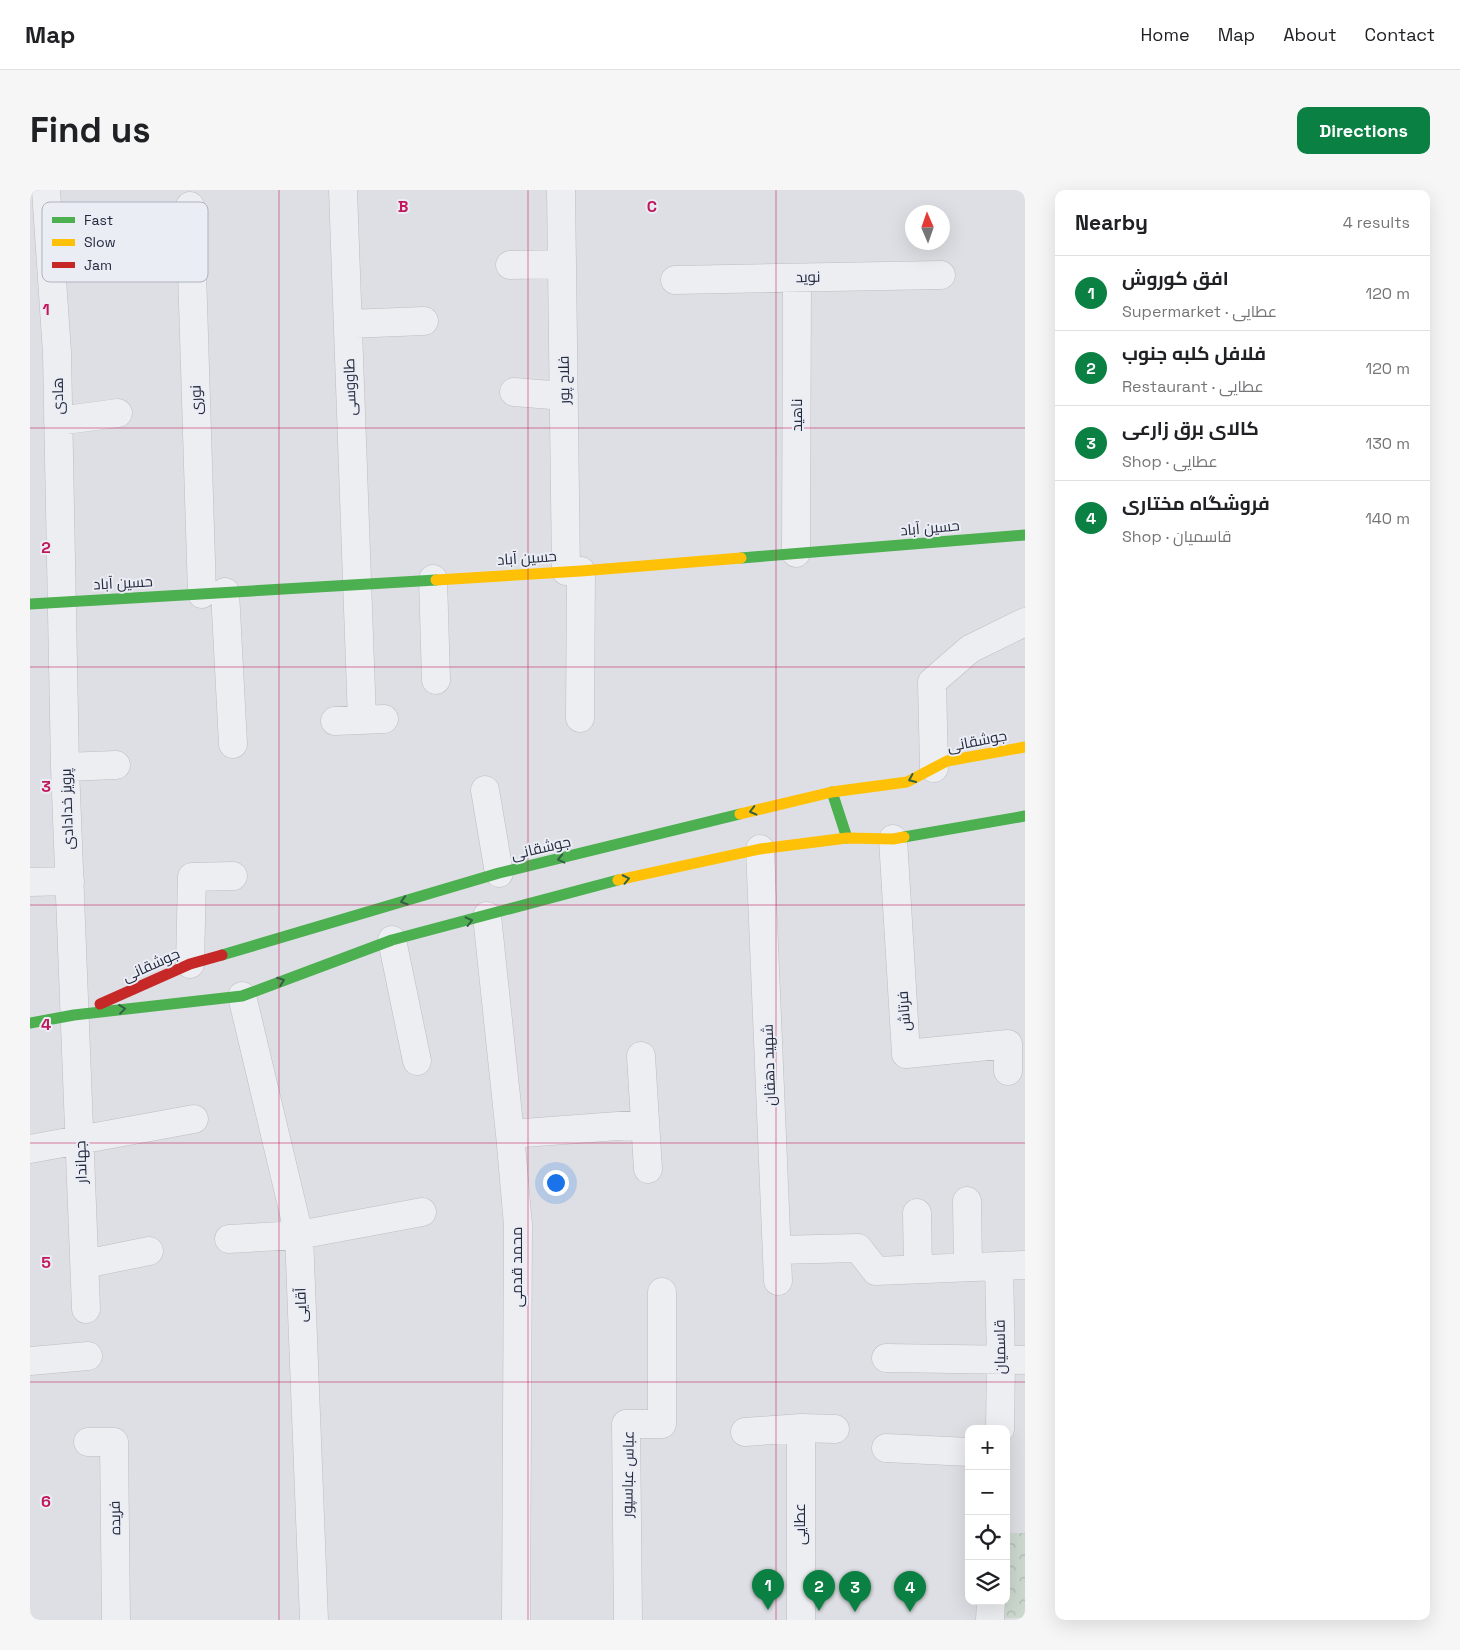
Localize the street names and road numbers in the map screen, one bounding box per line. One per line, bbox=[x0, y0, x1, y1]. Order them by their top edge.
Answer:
street label: نوید bbox=[795, 267, 821, 286]
street label: فلاح پور bbox=[554, 356, 575, 405]
street label: طاووسی bbox=[339, 358, 361, 416]
street label: هادی bbox=[48, 377, 68, 415]
street label: نوری bbox=[185, 385, 207, 415]
street label: ناهید bbox=[787, 399, 806, 431]
street label: حسین آباد bbox=[899, 515, 961, 541]
street label: حسین آباد bbox=[497, 546, 557, 570]
street label: حسین آباد bbox=[93, 571, 153, 595]
street label: جوشقانی bbox=[945, 725, 1009, 757]
street label: پرویز خدادادی bbox=[56, 768, 78, 850]
street label: جوشقانی bbox=[509, 831, 573, 865]
street label: جوشقانی bbox=[119, 944, 183, 986]
street label: فرتاش bbox=[893, 990, 915, 1032]
street label: شهید دهقان bbox=[758, 1024, 780, 1106]
street label: جهاندار bbox=[70, 1140, 92, 1185]
street label: محمد قدمی bbox=[507, 1227, 527, 1307]
street label: آقایی bbox=[290, 1287, 312, 1323]
street label: قاسمیان bbox=[990, 1319, 1010, 1375]
street label: عباس عباسپور bbox=[617, 1430, 639, 1519]
street label: فریده bbox=[105, 1501, 124, 1535]
street label: عطایی bbox=[790, 1503, 810, 1545]

